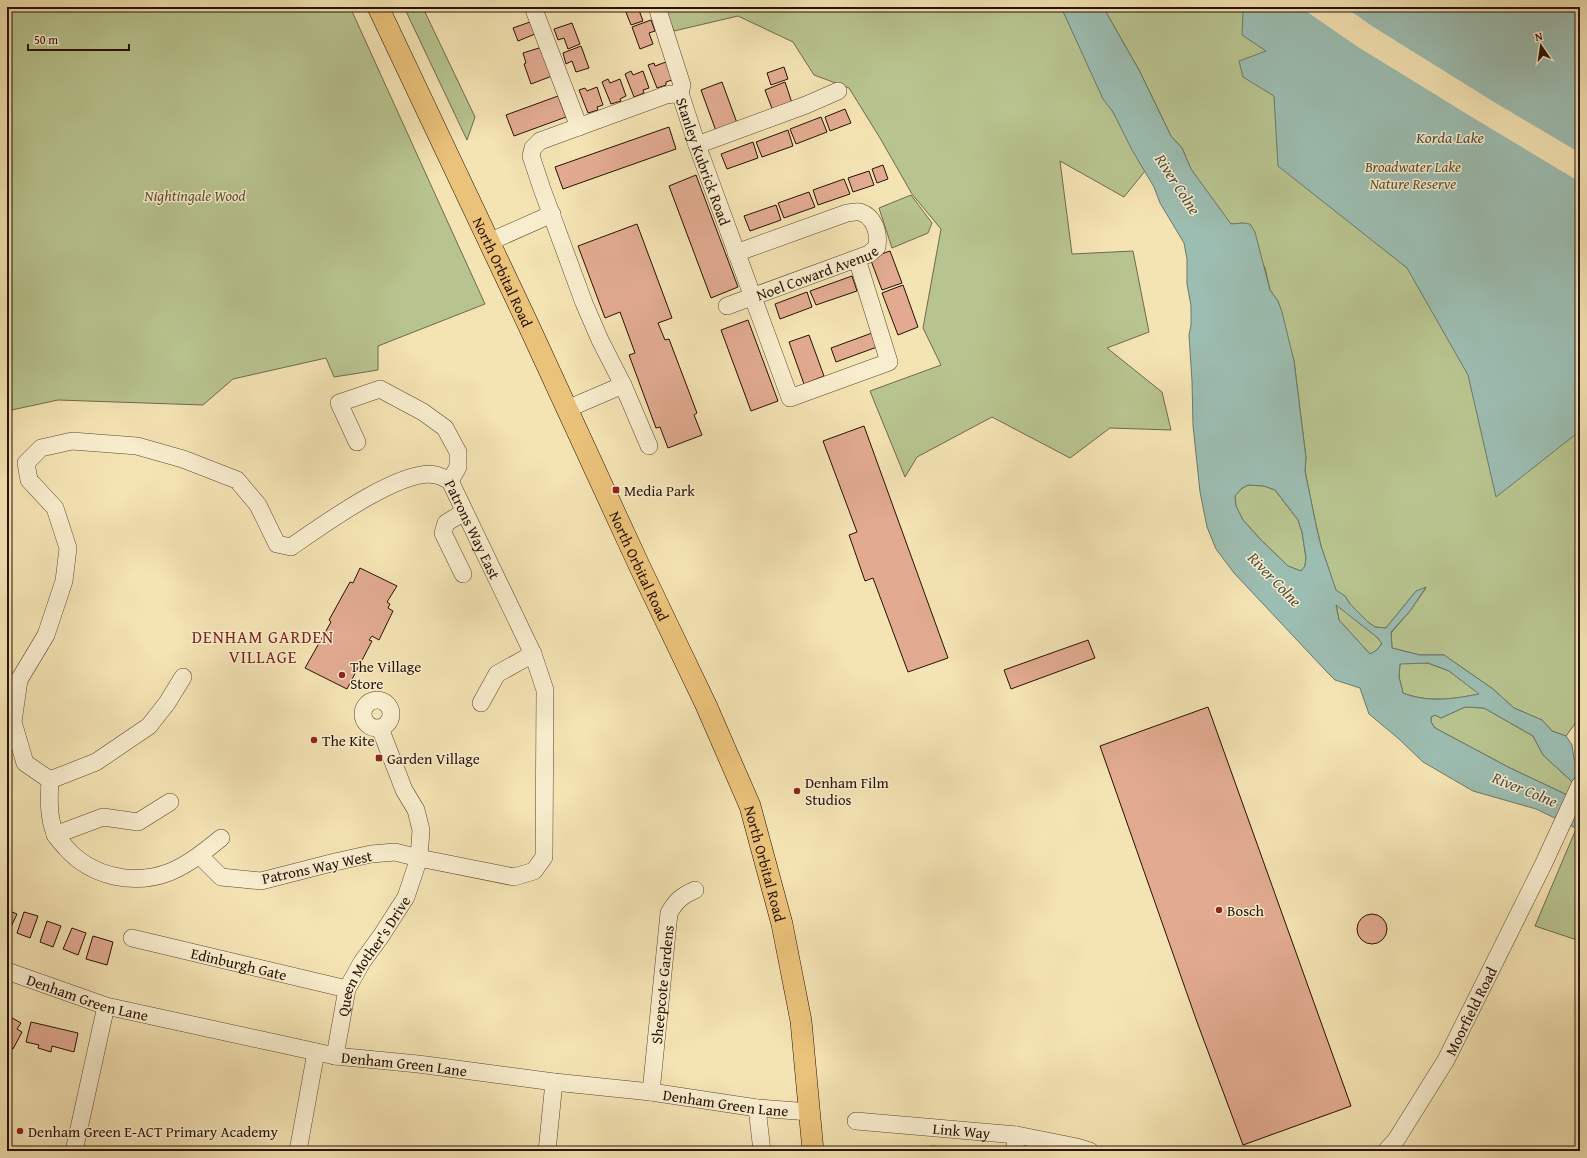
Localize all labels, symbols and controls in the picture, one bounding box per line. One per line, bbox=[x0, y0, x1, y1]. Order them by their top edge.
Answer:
scale bar bbox=[28, 26, 129, 52]
north arrow bbox=[1521, 26, 1561, 66]
text: N bbox=[1533, 27, 1545, 45]
text: 50 m bbox=[34, 31, 58, 48]
street label: Stanley Kubrick Road bbox=[672, 95, 736, 228]
water label: Korda Lake bbox=[1415, 125, 1485, 149]
water label: River Colne bbox=[1149, 148, 1207, 220]
park label: Broadwater Lake Nature Reserve bbox=[1364, 156, 1461, 194]
park label: Nightingale Wood bbox=[144, 185, 246, 206]
street label: North Orbital Road bbox=[468, 213, 538, 330]
street label: Noel Coward Avenue bbox=[753, 240, 883, 305]
street label: Patrons Way East bbox=[440, 476, 506, 583]
place label: Media Park bbox=[624, 480, 695, 501]
marker: Media Park bbox=[611, 485, 621, 495]
street label: North Orbital Road bbox=[605, 507, 675, 624]
water label: River Colne bbox=[1242, 545, 1308, 612]
district label: DENHAM GARDEN VILLAGE bbox=[192, 624, 334, 669]
place label: The Village Store bbox=[350, 656, 421, 694]
marker: The Village Store bbox=[337, 670, 347, 680]
place label: The Kite bbox=[322, 730, 375, 751]
marker: The Kite bbox=[309, 735, 319, 745]
place label: Garden Village bbox=[387, 748, 480, 769]
marker: Garden Village bbox=[374, 753, 384, 763]
water label: River Colne bbox=[1488, 765, 1562, 813]
place label: Denham Film Studios bbox=[805, 772, 889, 810]
marker: Denham Film Studios bbox=[792, 786, 802, 796]
street label: North Orbital Road bbox=[740, 803, 791, 924]
street label: Patrons Way West bbox=[260, 845, 375, 889]
street label: Queen Mother's Drive bbox=[332, 891, 415, 1018]
place label: Bosch bbox=[1227, 900, 1265, 921]
marker: Bosch bbox=[1214, 905, 1224, 915]
street label: Sheepcote Gardens bbox=[645, 924, 678, 1045]
street label: Edinburgh Gate bbox=[189, 942, 289, 985]
street label: Moorfield Road bbox=[1439, 963, 1501, 1059]
street label: Denham Green Lane bbox=[24, 968, 150, 1025]
street label: Denham Green Lane bbox=[340, 1046, 468, 1081]
street label: Denham Green Lane bbox=[662, 1083, 789, 1121]
street label: Link Way bbox=[932, 1117, 992, 1143]
place label: Denham Green E-ACT Primary Academy bbox=[28, 1121, 279, 1142]
marker: Denham Green E-ACT Primary Academy bbox=[15, 1126, 25, 1136]

